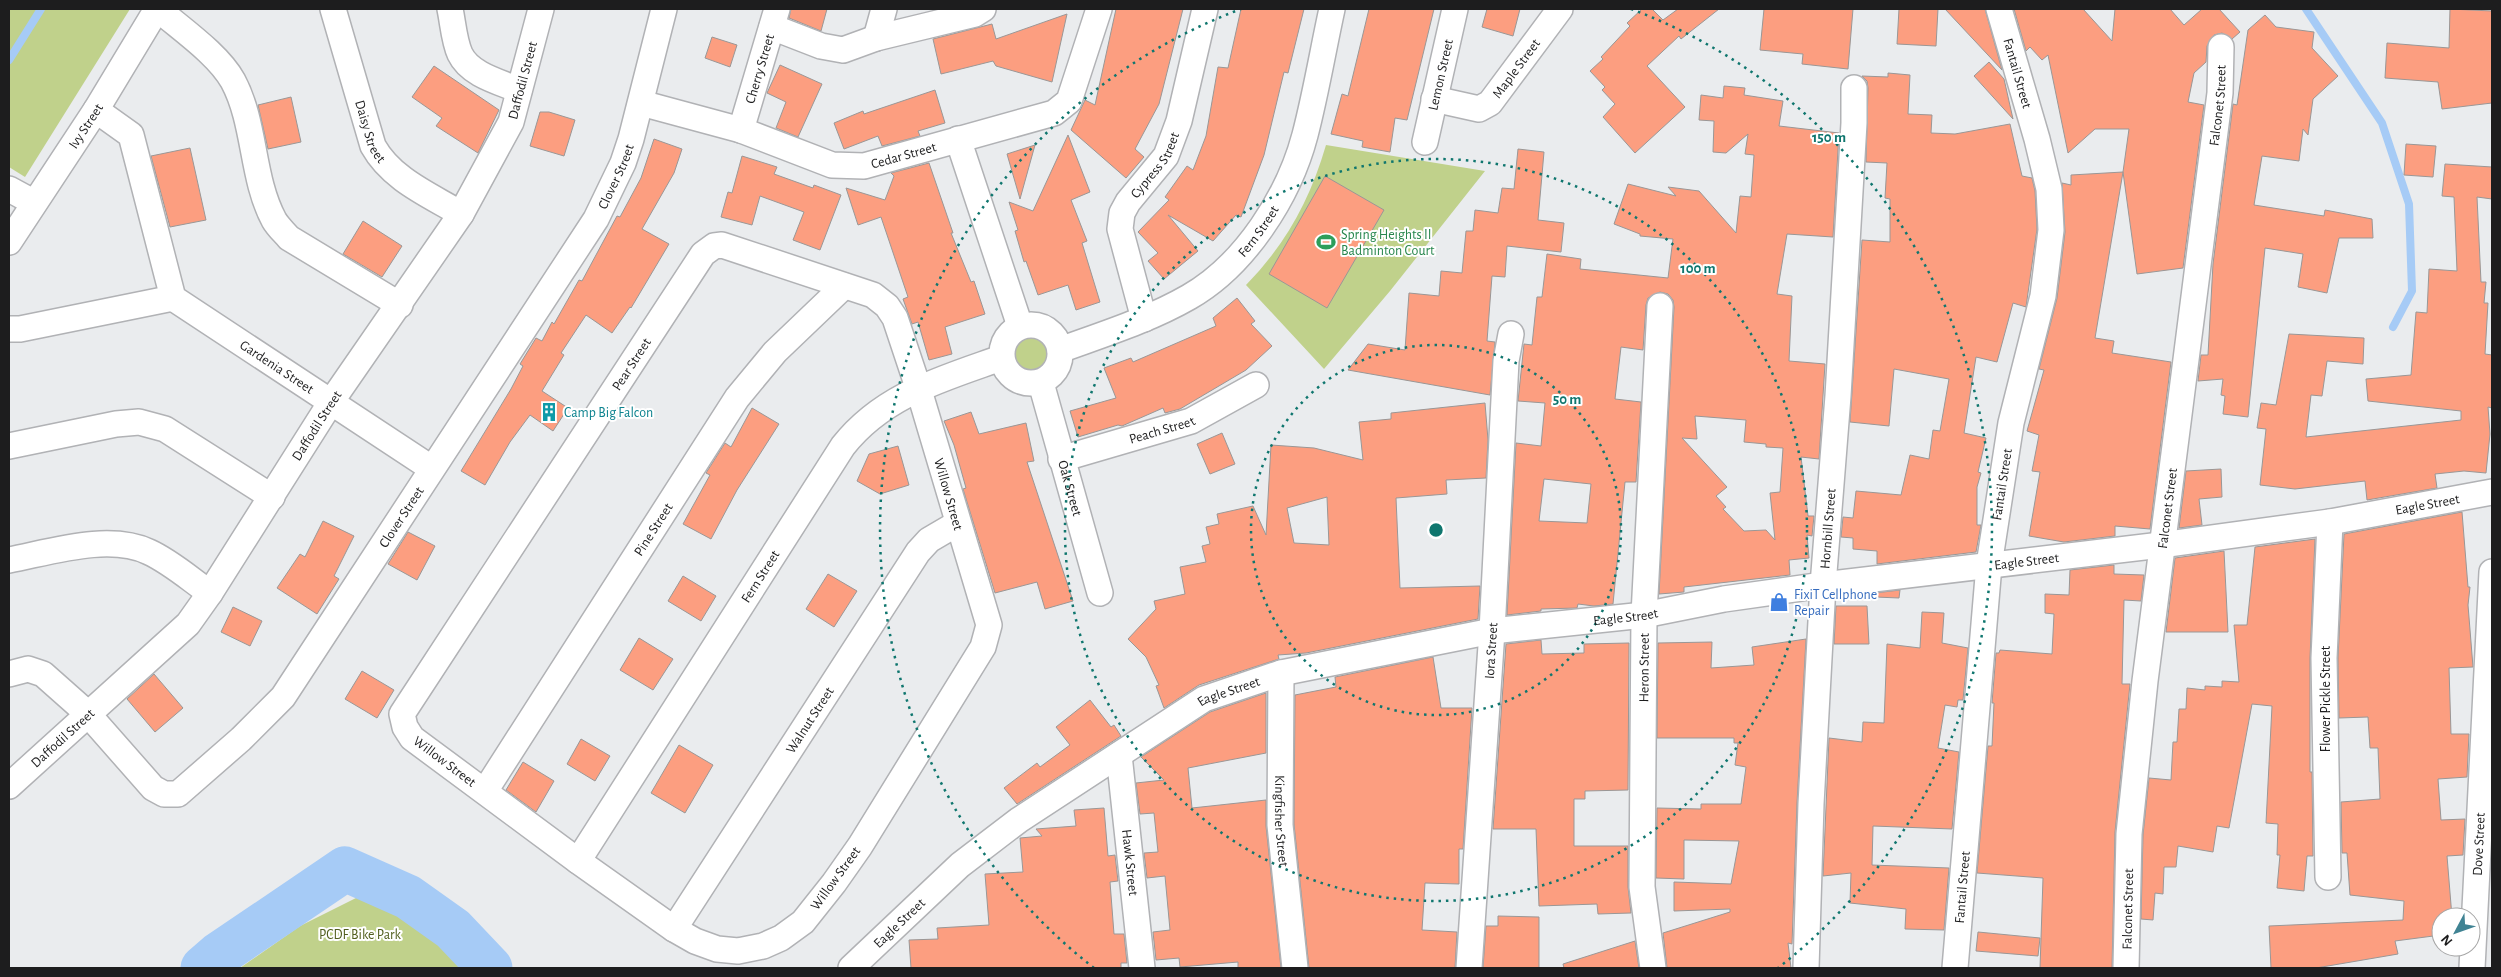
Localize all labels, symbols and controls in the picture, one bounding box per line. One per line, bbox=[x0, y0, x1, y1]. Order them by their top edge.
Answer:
street label: Cherry Street bbox=[743, 32, 777, 105]
street label: Maple Street bbox=[1490, 36, 1543, 101]
street label: Lemon Street bbox=[1426, 37, 1456, 112]
street label: Fantail Street bbox=[2000, 37, 2034, 110]
street label: Daffodil Street bbox=[506, 40, 540, 121]
street label: Falconet Street bbox=[2207, 64, 2229, 147]
street label: Daisy Street bbox=[352, 99, 388, 166]
street label: Ivy Street bbox=[67, 101, 106, 151]
street label: Cypress Street bbox=[1128, 130, 1182, 201]
text: 150 m bbox=[1812, 130, 1846, 145]
street label: Cedar Street bbox=[870, 140, 938, 172]
street label: Clover Street bbox=[596, 142, 637, 212]
street label: Fern Street bbox=[1236, 203, 1282, 260]
place label: Spring Heights II Badminton Court bbox=[1341, 228, 1435, 258]
sports icon: Spring Heights II Badminton Court bbox=[1315, 231, 1337, 253]
text: 100 m bbox=[1680, 261, 1716, 276]
street label: Pear Street bbox=[610, 335, 654, 393]
street label: Gardenia Street bbox=[237, 338, 316, 397]
street label: Daffodil Street bbox=[290, 388, 345, 463]
text: 50 m bbox=[1553, 392, 1581, 407]
building icon: Camp Big Falcon bbox=[538, 401, 560, 423]
place label: Camp Big Falcon bbox=[564, 406, 653, 420]
street label: Peach Street bbox=[1128, 414, 1198, 447]
street label: Fantail Street bbox=[1990, 447, 2015, 521]
street label: Willow Street bbox=[931, 457, 965, 532]
street label: Oak Street bbox=[1055, 459, 1084, 518]
street label: Falconet Street bbox=[2156, 467, 2180, 550]
street label: Clover Street bbox=[377, 484, 427, 550]
street label: Hornbill Street bbox=[1818, 487, 1839, 569]
street label: Eagle Street bbox=[2394, 492, 2461, 518]
street label: Pine Street bbox=[632, 500, 676, 559]
centre of rings bbox=[1427, 521, 1445, 539]
street label: Fern Street bbox=[739, 548, 783, 605]
street label: Eagle Street bbox=[1994, 551, 2060, 573]
place label: FixiT Cellphone Repair bbox=[1794, 588, 1877, 618]
shop icon: FixiT Cellphone Repair bbox=[1768, 591, 1790, 613]
street label: Eagle Street bbox=[1593, 606, 1660, 628]
street label: Iora Street bbox=[1483, 622, 1500, 679]
street label: Heron Street bbox=[1637, 632, 1652, 703]
street label: Flower Pickle Street bbox=[2319, 645, 2333, 752]
street label: Eagle Street bbox=[1195, 674, 1262, 709]
street label: Walnut Street bbox=[784, 684, 837, 756]
street label: Daffodil Street bbox=[29, 706, 98, 770]
street label: Willow Street bbox=[411, 734, 479, 790]
street label: Kingfisher Street bbox=[1272, 775, 1290, 868]
street label: Dove Street bbox=[2471, 812, 2488, 876]
street label: Hawk Street bbox=[1119, 829, 1140, 897]
street label: Willow Street bbox=[808, 844, 864, 913]
street label: Fantail Street bbox=[1953, 850, 1973, 924]
street label: Falconet Street bbox=[2120, 868, 2136, 950]
street label: Eagle Street bbox=[871, 896, 928, 951]
north arrow bbox=[2431, 907, 2481, 957]
park label: PCDF Bike Park bbox=[319, 928, 402, 942]
text: N bbox=[2438, 932, 2455, 948]

